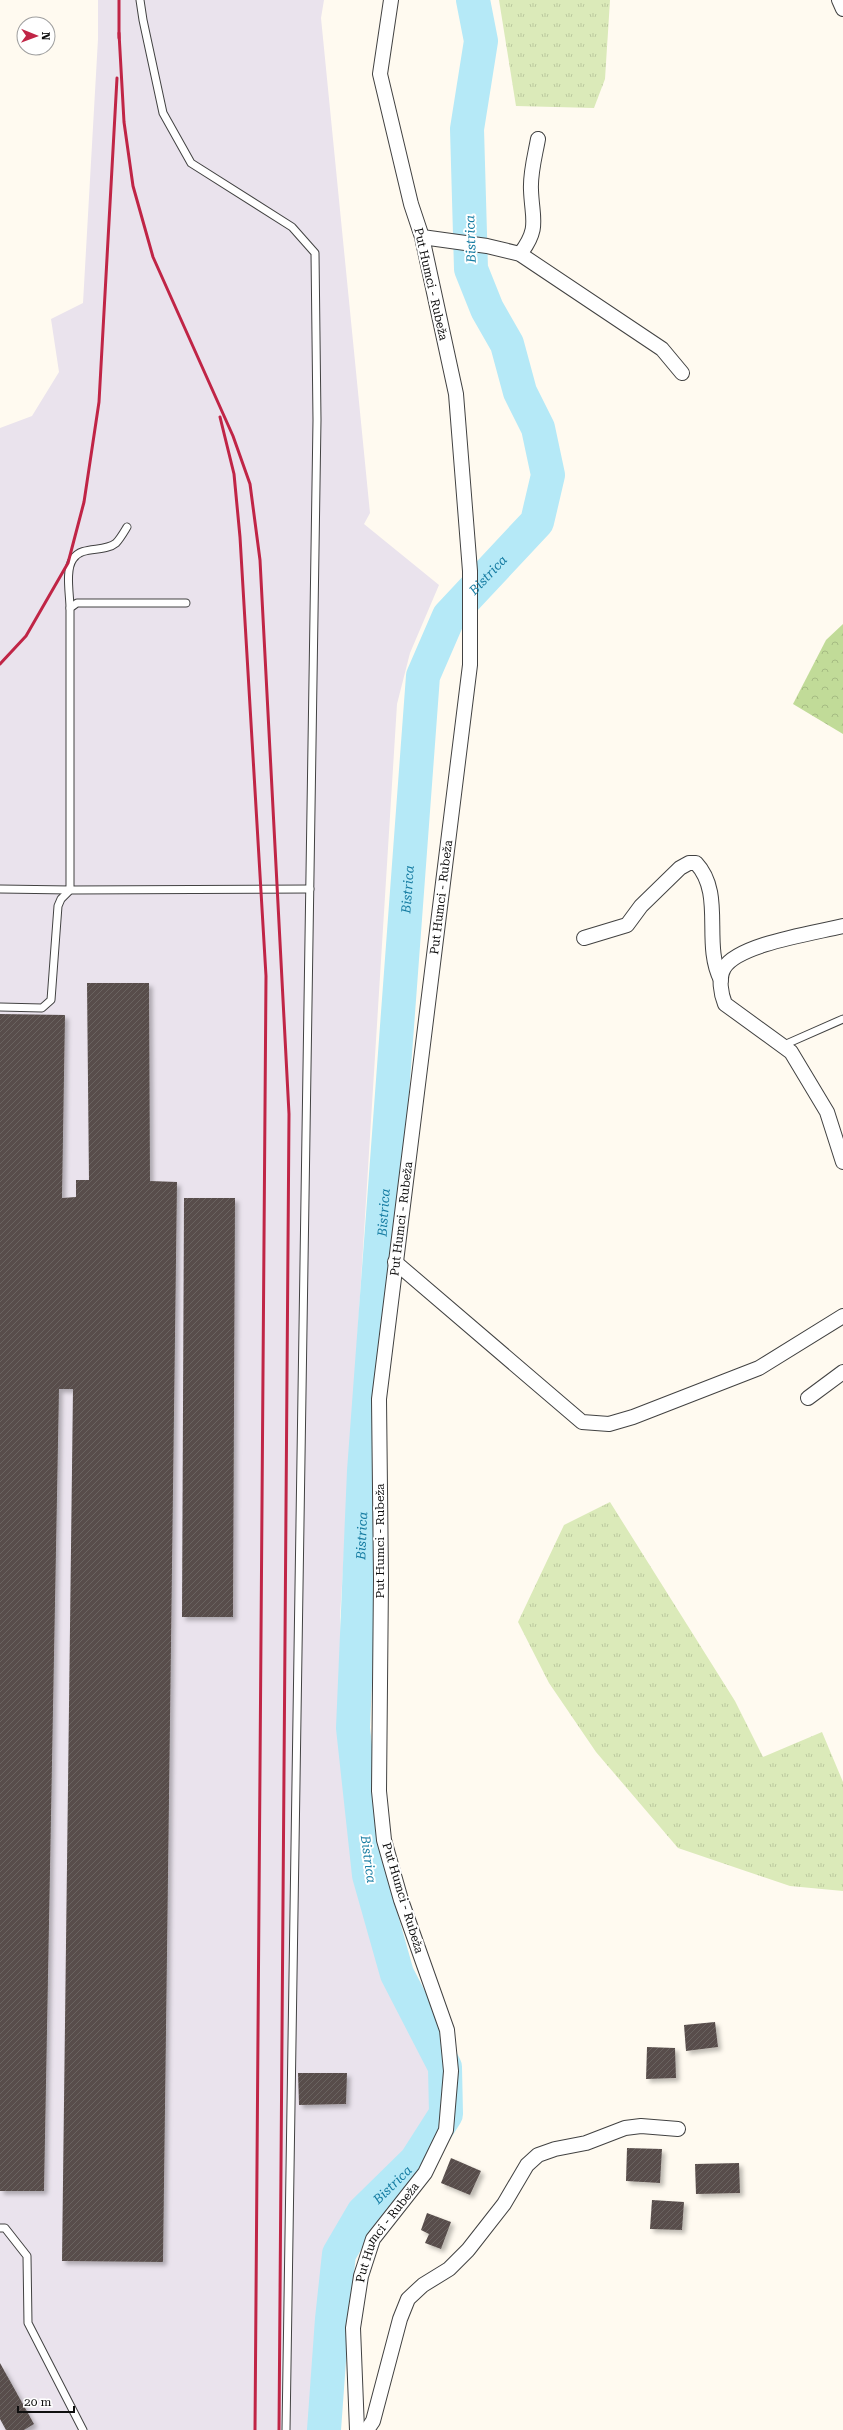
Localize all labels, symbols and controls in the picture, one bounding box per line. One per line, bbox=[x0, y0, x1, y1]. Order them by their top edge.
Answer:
north arrow bbox=[16, 16, 56, 56]
text: N bbox=[39, 32, 52, 41]
water label: Bistrica bbox=[462, 215, 479, 264]
street label: Put Humci - Rubeža bbox=[411, 226, 451, 342]
water label: Bistrica bbox=[465, 552, 510, 598]
street label: Put Humci - Rubeža bbox=[427, 839, 455, 955]
water label: Bistrica bbox=[398, 865, 417, 915]
street label: Put Humci - Rubeža bbox=[387, 1160, 415, 1277]
water label: Bistrica bbox=[374, 1188, 393, 1238]
street label: Put Humci - Rubeža bbox=[373, 1483, 387, 1599]
water label: Bistrica bbox=[353, 1511, 370, 1561]
water label: Bistrica bbox=[358, 1833, 379, 1884]
street label: Put Humci - Rubeža bbox=[379, 1841, 427, 1956]
water label: Bistrica bbox=[369, 2162, 415, 2208]
street label: Put Humci - Rubeža bbox=[353, 2179, 422, 2283]
scale bar bbox=[18, 2388, 74, 2414]
text: 20 m bbox=[24, 2395, 51, 2409]

